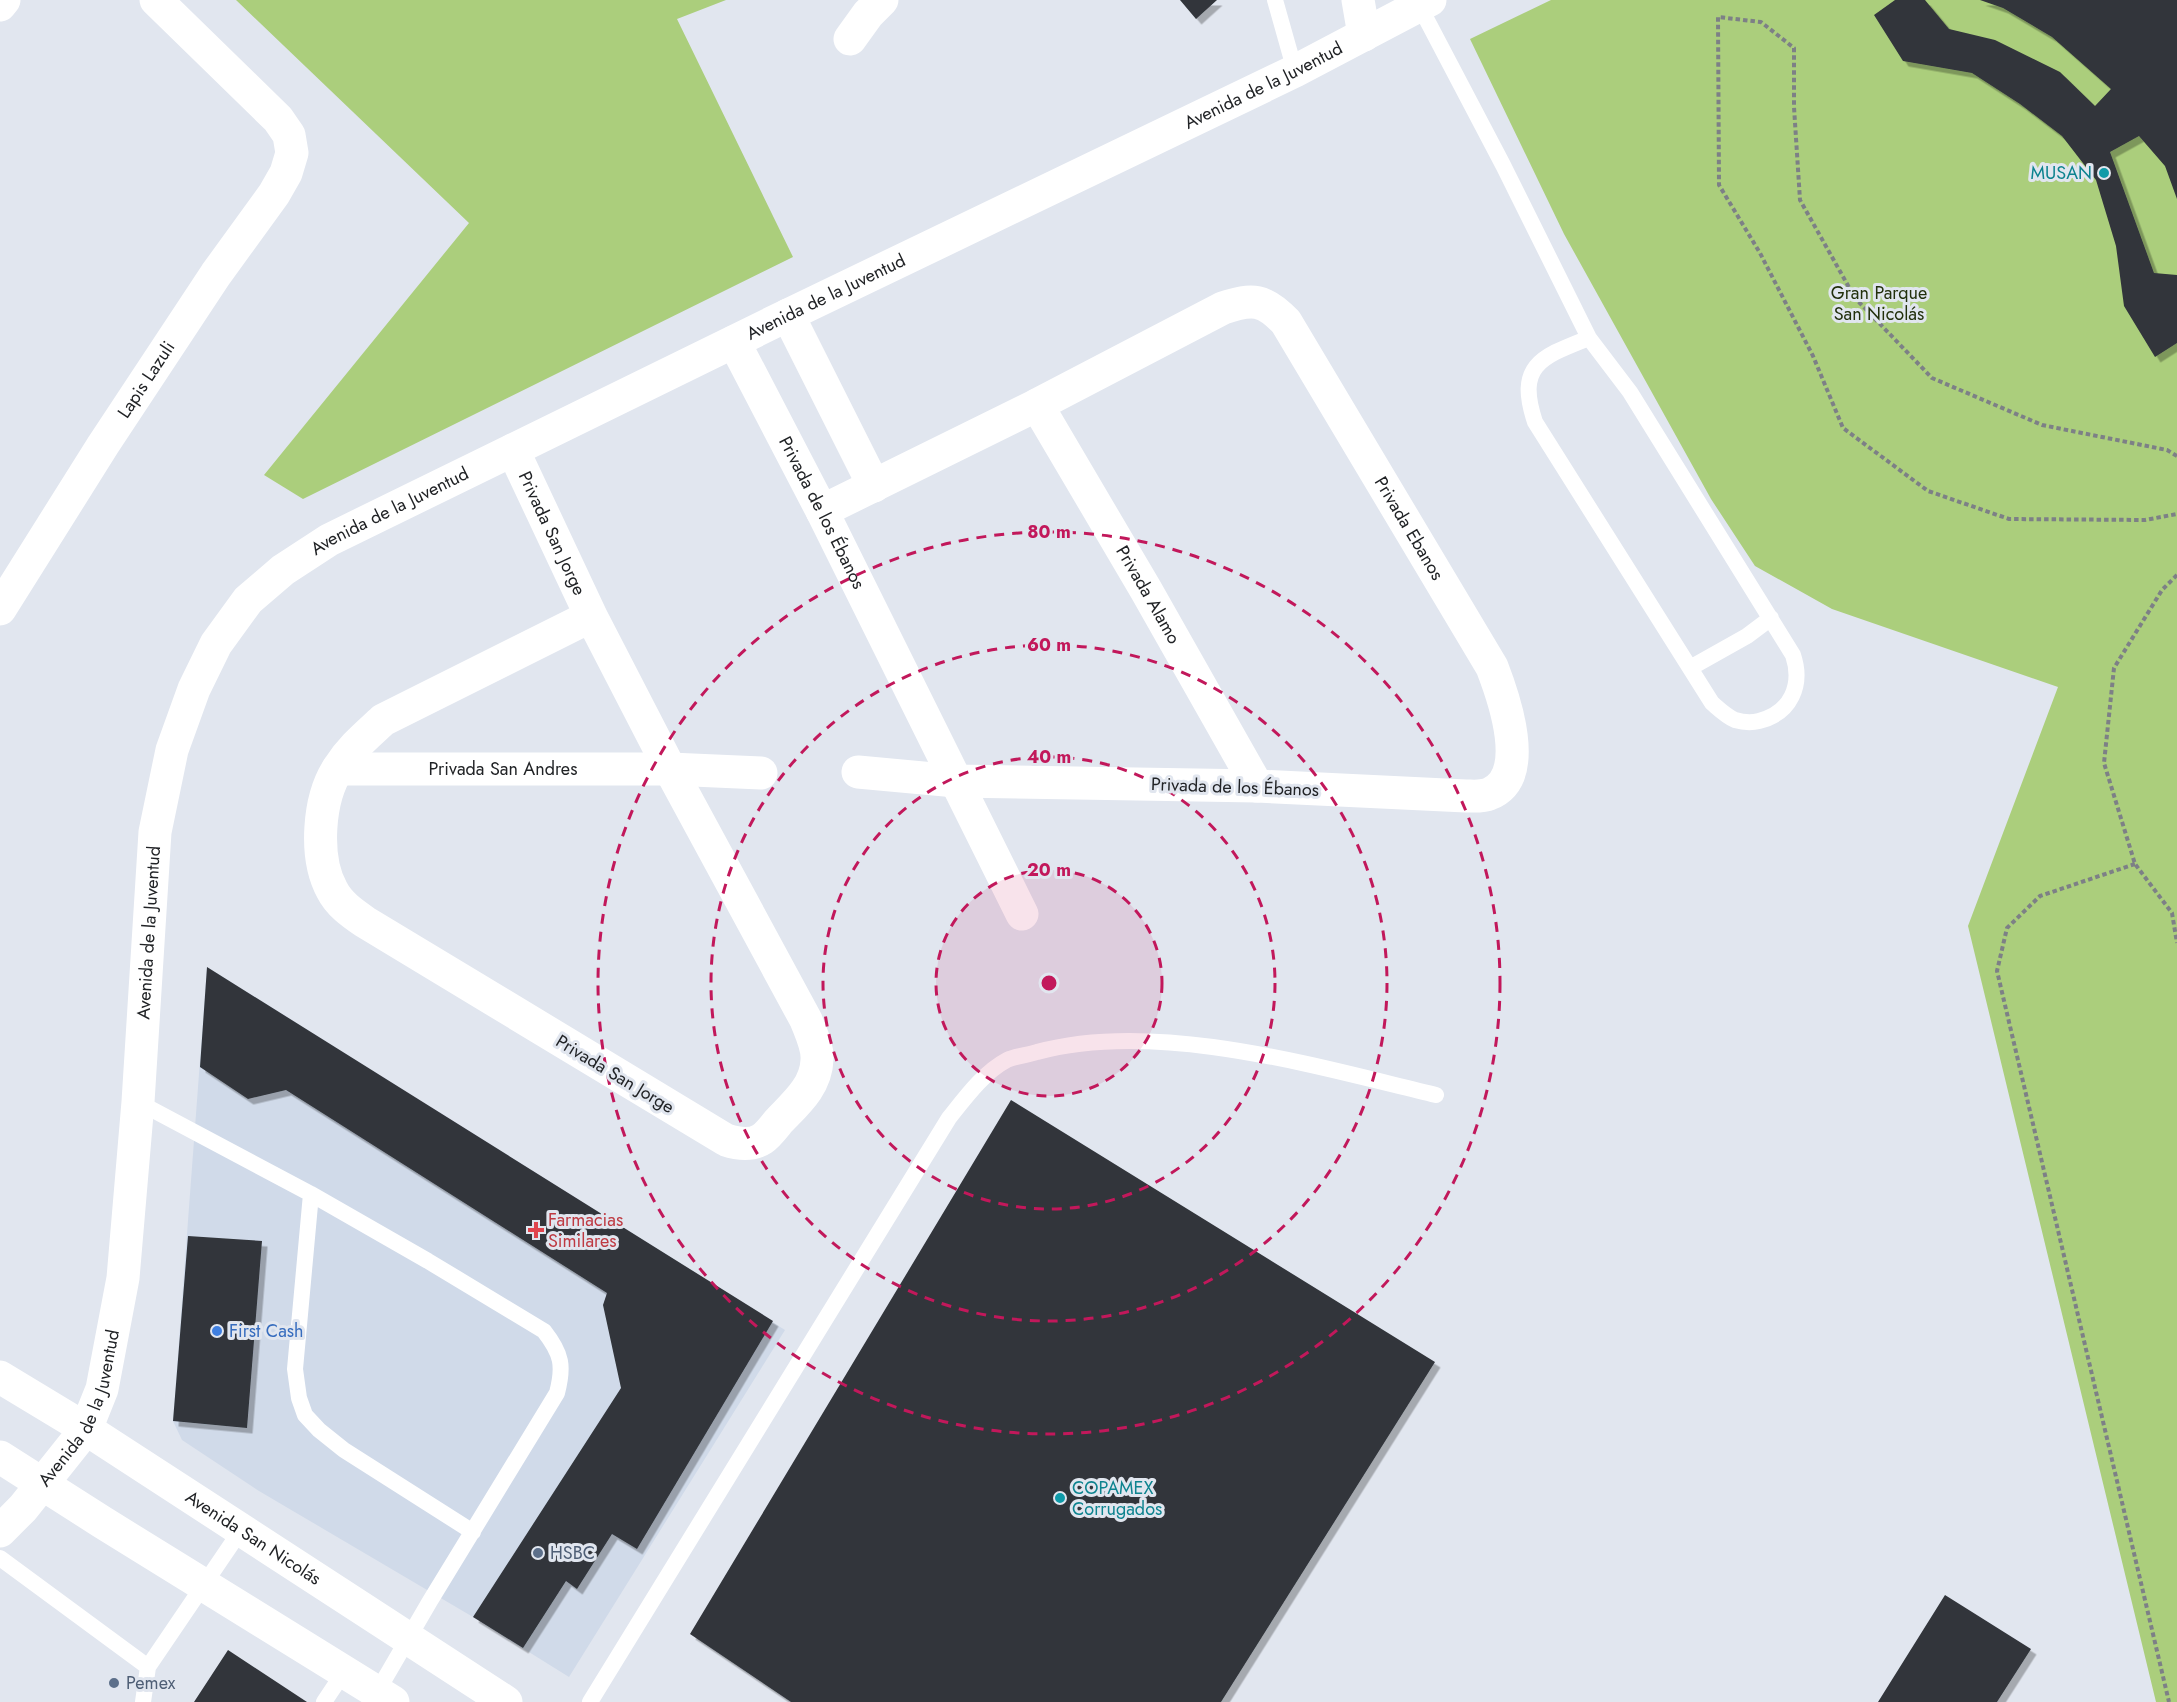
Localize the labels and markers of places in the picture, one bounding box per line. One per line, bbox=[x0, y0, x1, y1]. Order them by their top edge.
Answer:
place label: MUSAN bbox=[2030, 160, 2092, 186]
marker: MUSAN bbox=[2097, 166, 2111, 180]
centre of rings bbox=[1039, 973, 1059, 993]
place label: Farmacias Similares bbox=[548, 1207, 623, 1254]
marker: Farmacias Similares bbox=[529, 1223, 543, 1237]
place label: First Cash bbox=[229, 1318, 304, 1344]
marker: First Cash bbox=[210, 1324, 224, 1338]
place label: COPAMEX Corrugados bbox=[1072, 1475, 1162, 1522]
marker: COPAMEX Corrugados bbox=[1053, 1491, 1067, 1505]
place label: HSBC bbox=[550, 1540, 595, 1566]
marker: HSBC bbox=[531, 1546, 545, 1560]
place label: Pemex bbox=[126, 1670, 176, 1696]
marker: Pemex bbox=[107, 1676, 121, 1690]

